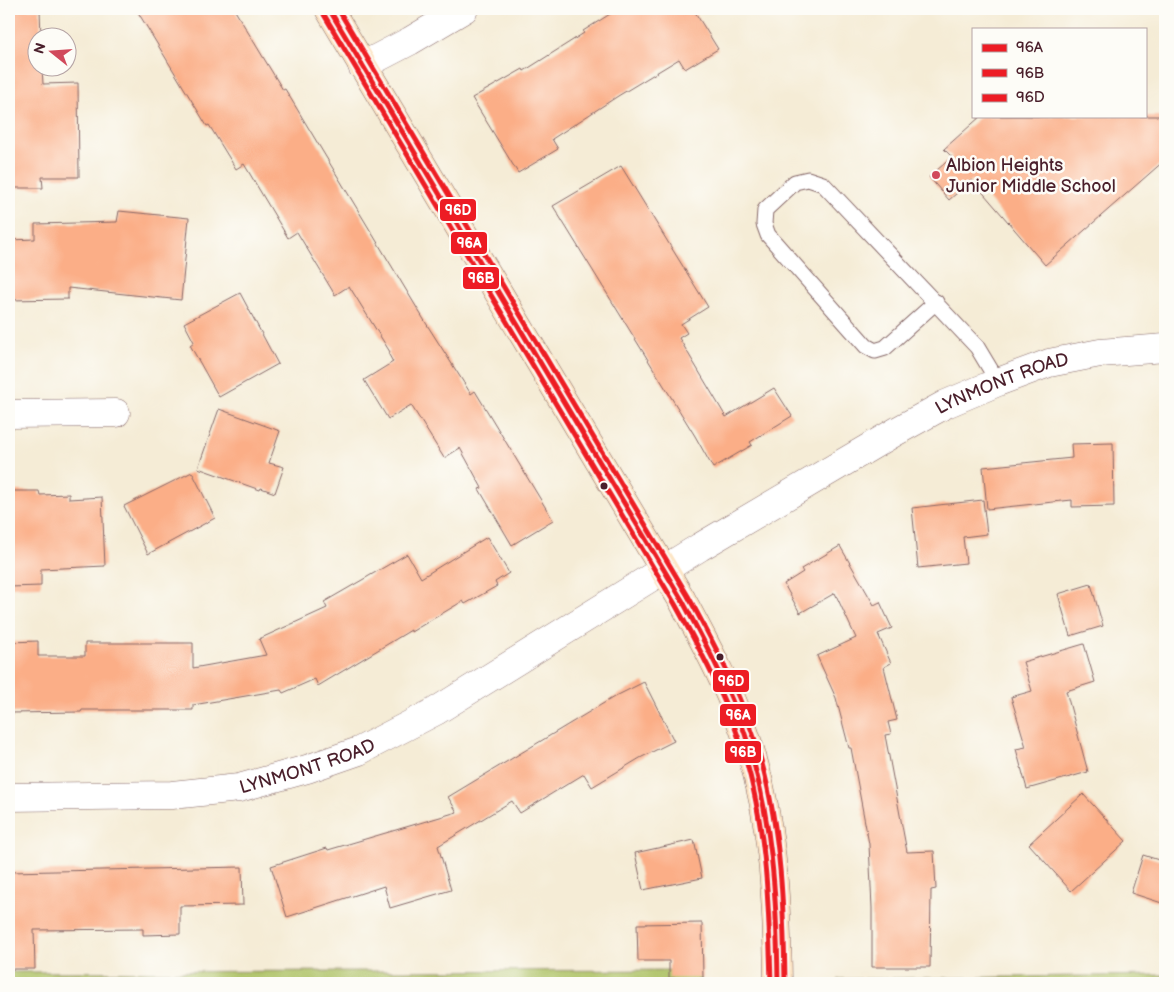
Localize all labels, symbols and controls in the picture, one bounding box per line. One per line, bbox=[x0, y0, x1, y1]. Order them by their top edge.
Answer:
north arrow bbox=[28, 28, 78, 78]
legend bbox=[972, 28, 1146, 118]
text: 96A bbox=[1016, 38, 1044, 57]
text: N bbox=[30, 41, 50, 56]
text: 96B bbox=[1016, 64, 1044, 83]
text: 96D bbox=[1016, 88, 1045, 107]
place label: Albion Heights Junior Middle School bbox=[946, 155, 1116, 197]
marker: Albion Heights Junior Middle School bbox=[930, 169, 942, 181]
line badge: 96D bbox=[439, 198, 477, 222]
text: 96D bbox=[445, 202, 471, 219]
line badge: 96A bbox=[450, 231, 488, 255]
text: 96A bbox=[456, 235, 482, 252]
line badge: 96B bbox=[462, 266, 500, 290]
text: 96B bbox=[468, 270, 494, 287]
street label: LYNMONT ROAD bbox=[931, 349, 1070, 418]
unlabelled marker bbox=[599, 481, 609, 491]
unlabelled marker bbox=[715, 652, 725, 662]
line badge: 96D bbox=[712, 669, 750, 693]
text: 96D bbox=[718, 673, 744, 690]
line badge: 96A bbox=[719, 703, 757, 727]
text: 96A bbox=[725, 707, 751, 724]
street label: LYNMONT ROAD bbox=[237, 734, 379, 798]
line badge: 96B bbox=[724, 740, 762, 764]
text: 96B bbox=[730, 744, 756, 761]

